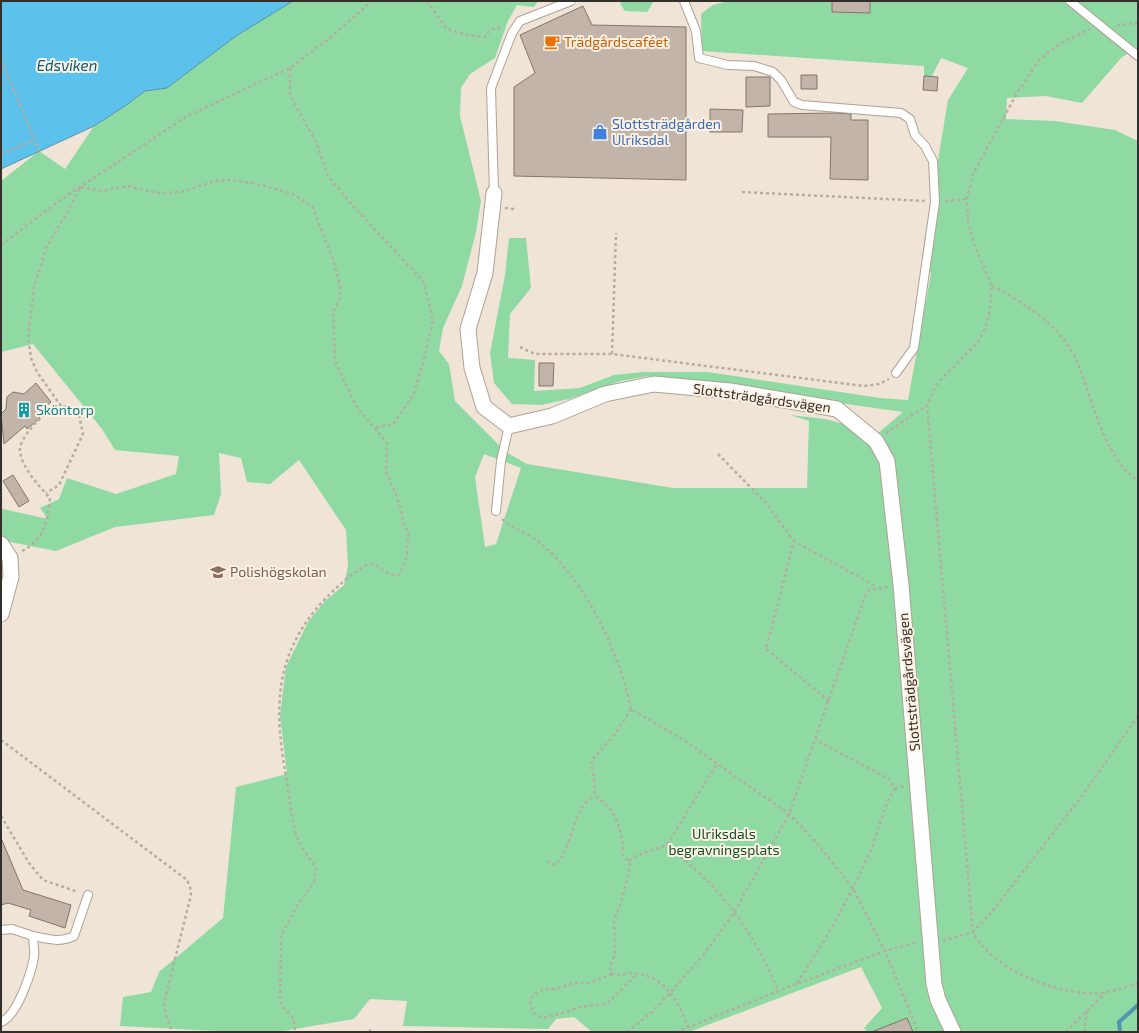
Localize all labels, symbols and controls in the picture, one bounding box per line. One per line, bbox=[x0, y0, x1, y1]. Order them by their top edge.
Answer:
cafe icon: Trädgårdscaféet bbox=[543, 33, 561, 51]
place label: Trädgårdscaféet bbox=[564, 33, 668, 50]
water label: Edsviken bbox=[37, 56, 97, 74]
place label: Slottsträdgården Ulriksdal bbox=[612, 115, 721, 148]
shop icon: Slottsträdgården Ulriksdal bbox=[591, 123, 609, 141]
street label: Slottsträdgårdsvägen bbox=[692, 379, 832, 416]
building icon: Sköntorp bbox=[15, 401, 33, 419]
place label: Sköntorp bbox=[36, 401, 94, 418]
school or university icon: Polishögskolan bbox=[209, 563, 227, 581]
place label: Polishögskolan bbox=[230, 563, 327, 580]
street label: Slottsträdgårdsvägen bbox=[894, 612, 923, 752]
park label: Ulriksdals begravningsplats bbox=[668, 825, 780, 858]

